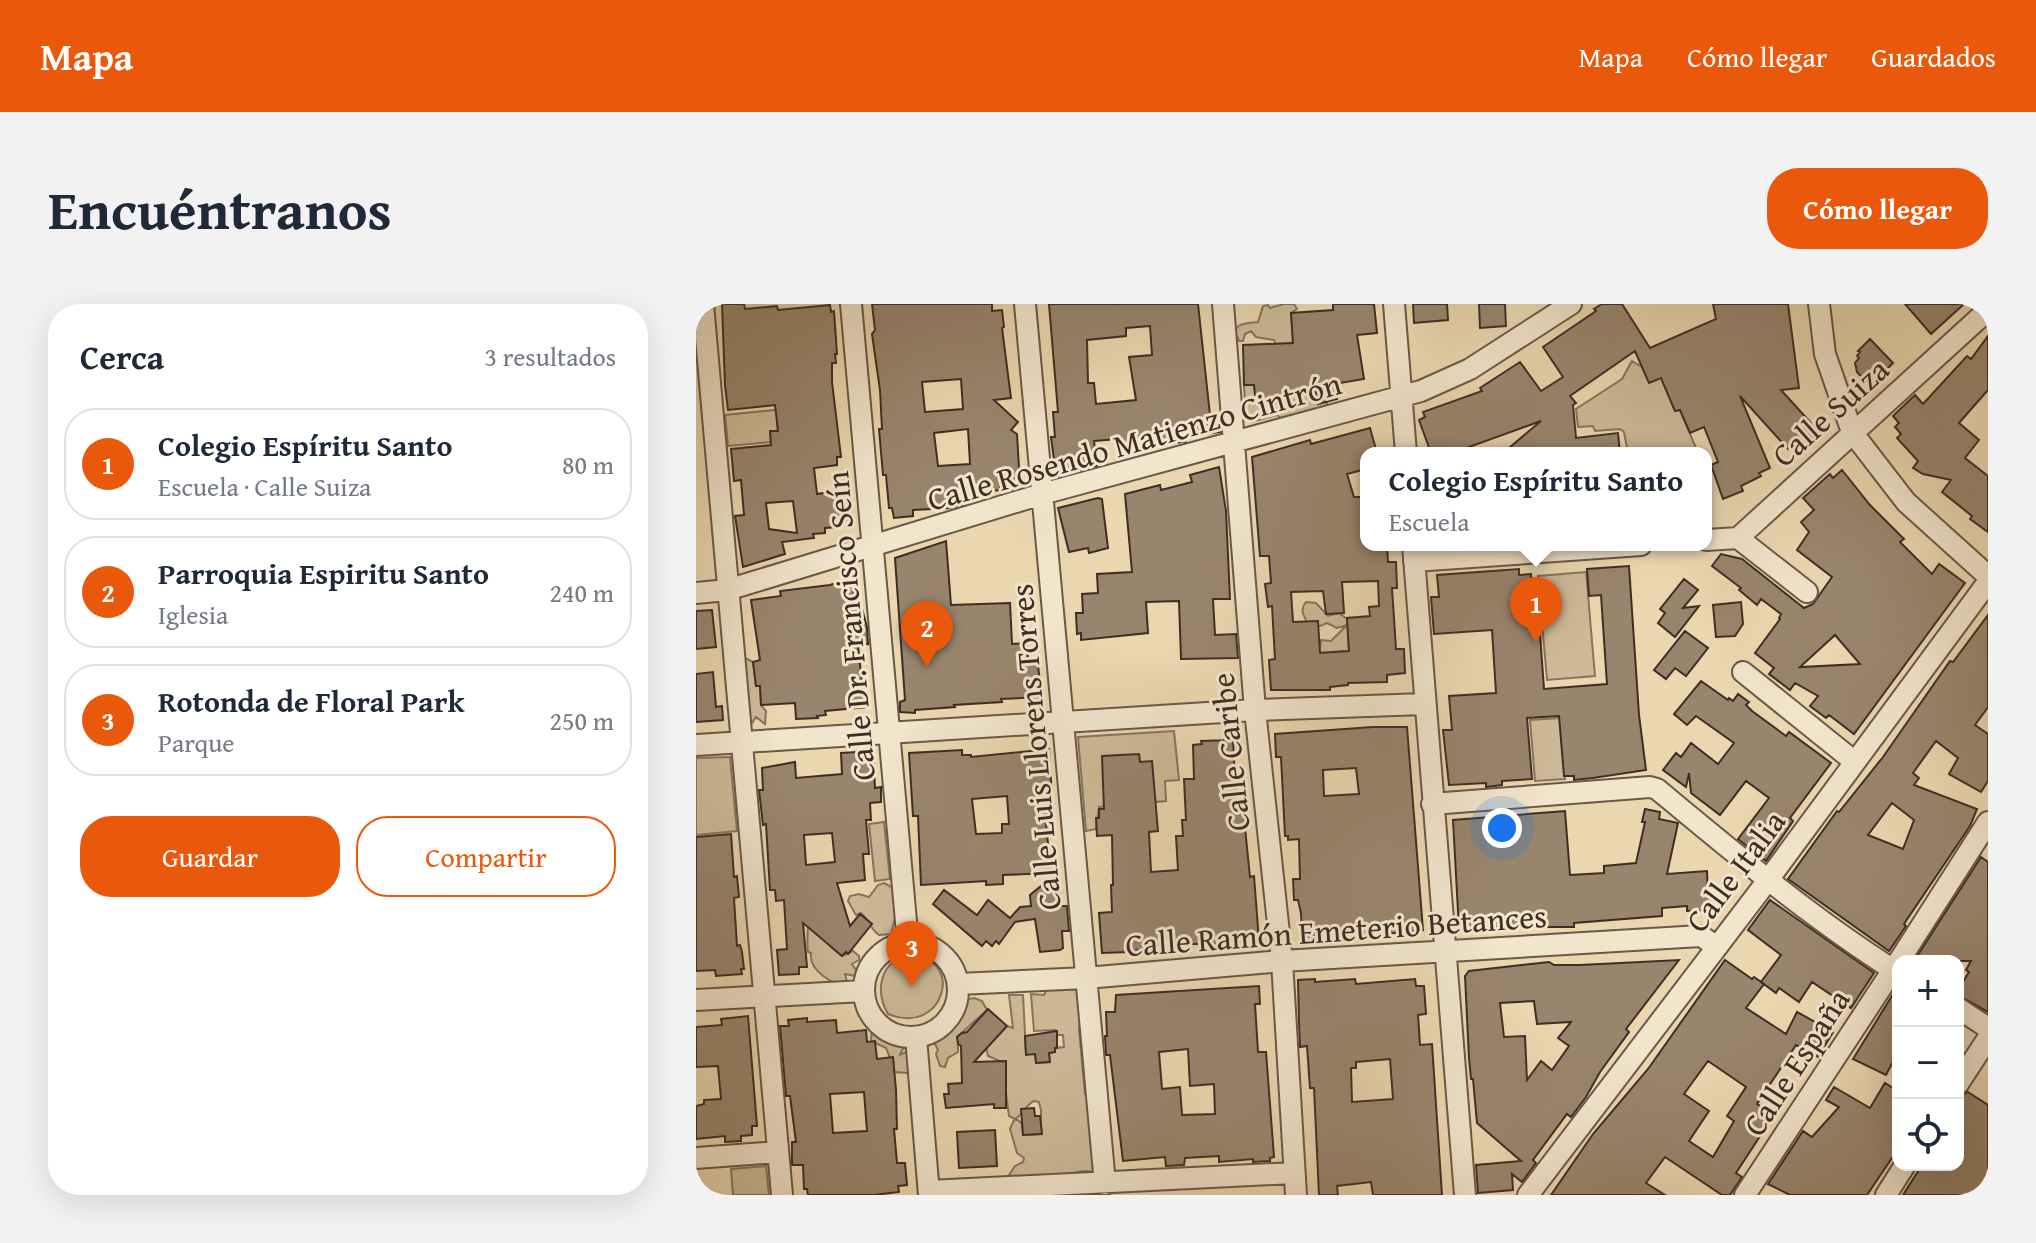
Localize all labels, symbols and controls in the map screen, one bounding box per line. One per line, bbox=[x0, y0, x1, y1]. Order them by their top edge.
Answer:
text: Mapa bbox=[40, 28, 133, 84]
text: Mapa bbox=[1578, 36, 1643, 77]
text: Cómo llegar bbox=[1687, 36, 1827, 77]
text: Guardados bbox=[1871, 36, 1996, 77]
text: Encuéntranos bbox=[48, 167, 392, 250]
button: Cómo llegar bbox=[1767, 168, 1988, 249]
text: Cerca bbox=[80, 332, 164, 381]
text: 3 resultados bbox=[485, 337, 616, 376]
street label: Calle Suiza bbox=[1761, 346, 1899, 478]
street label: Calle Rosendo Matienzo Cintrón bbox=[922, 359, 1346, 523]
text: Colegio Espíritu Santo bbox=[158, 423, 452, 467]
text: 1 bbox=[101, 445, 115, 484]
text: 80 m bbox=[562, 445, 614, 484]
popup bbox=[1360, 447, 1712, 551]
text: Colegio Espíritu Santo bbox=[1389, 458, 1683, 502]
text: Escuela · Calle Suiza bbox=[158, 467, 371, 506]
street label: Calle Dr. Francisco Seín bbox=[813, 469, 887, 783]
text: Escuela bbox=[1389, 502, 1470, 541]
text: Parroquia Espiritu Santo bbox=[158, 551, 489, 595]
text: 2 bbox=[101, 573, 115, 612]
text: 240 m bbox=[549, 573, 614, 612]
pin: 1 bbox=[1510, 577, 1562, 643]
street label: Calle Luis Llorens Torres bbox=[997, 582, 1073, 912]
text: Iglesia bbox=[158, 595, 228, 634]
pin: 2 bbox=[901, 601, 953, 667]
street label: Calle Caribe bbox=[1198, 671, 1262, 833]
text: Rotonda de Floral Park bbox=[158, 679, 465, 723]
text: 3 bbox=[101, 701, 115, 740]
text: 250 m bbox=[549, 701, 614, 740]
text: Parque bbox=[158, 723, 235, 762]
street label: Calle Italia bbox=[1674, 800, 1796, 942]
your location bbox=[1482, 808, 1522, 848]
button: Guardar bbox=[80, 816, 340, 897]
button: Compartir bbox=[356, 816, 616, 897]
street label: Calle Ramón Emeterio Betances bbox=[1124, 892, 1548, 968]
pin: 3 bbox=[886, 921, 938, 987]
map controls bbox=[1892, 955, 1964, 1171]
button: + bbox=[1892, 955, 1964, 1027]
street label: Calle España bbox=[1731, 979, 1861, 1145]
button: − bbox=[1892, 1027, 1964, 1099]
button: locate bbox=[1892, 1099, 1964, 1171]

